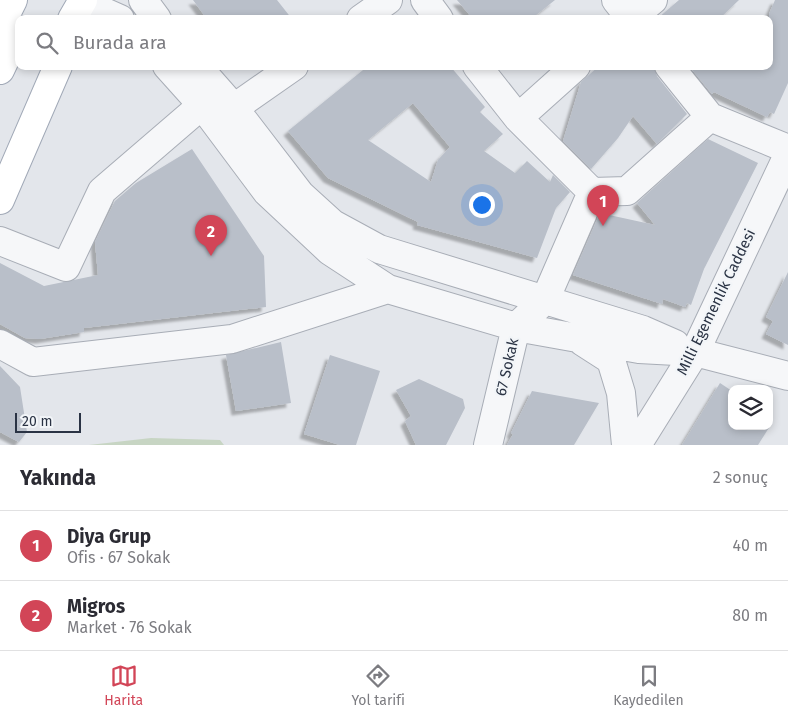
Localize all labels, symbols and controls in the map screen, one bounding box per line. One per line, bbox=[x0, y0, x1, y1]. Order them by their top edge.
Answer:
search box bbox=[15, 15, 773, 70]
icon: search bbox=[33, 29, 61, 57]
text: Burada ara bbox=[73, 31, 167, 54]
pin: 1 bbox=[587, 185, 619, 226]
your location bbox=[469, 192, 495, 218]
pin: 2 bbox=[195, 215, 227, 256]
street label: Milli Egemenlik Caddesi bbox=[673, 226, 759, 378]
street label: 67 Sokak bbox=[492, 336, 522, 398]
map controls bbox=[728, 385, 773, 430]
button: layers bbox=[728, 385, 773, 430]
scale bar bbox=[15, 410, 81, 433]
text: 20 m bbox=[22, 413, 52, 430]
text: Yakında bbox=[20, 465, 96, 491]
text: 2 sonuç bbox=[713, 468, 768, 487]
text: Diya Grup bbox=[67, 525, 151, 548]
text: 1 bbox=[32, 536, 40, 555]
text: 40 m bbox=[733, 536, 768, 555]
text: Ofis · 67 Sokak bbox=[67, 548, 170, 567]
text: Migros bbox=[67, 595, 125, 618]
text: 2 bbox=[32, 606, 40, 625]
text: 80 m bbox=[732, 606, 768, 625]
text: Market · 76 Sokak bbox=[67, 618, 192, 637]
tab: Harita bbox=[104, 662, 143, 709]
tab: Yol tarifi bbox=[352, 662, 405, 709]
tab: Kaydedilen bbox=[613, 662, 684, 709]

